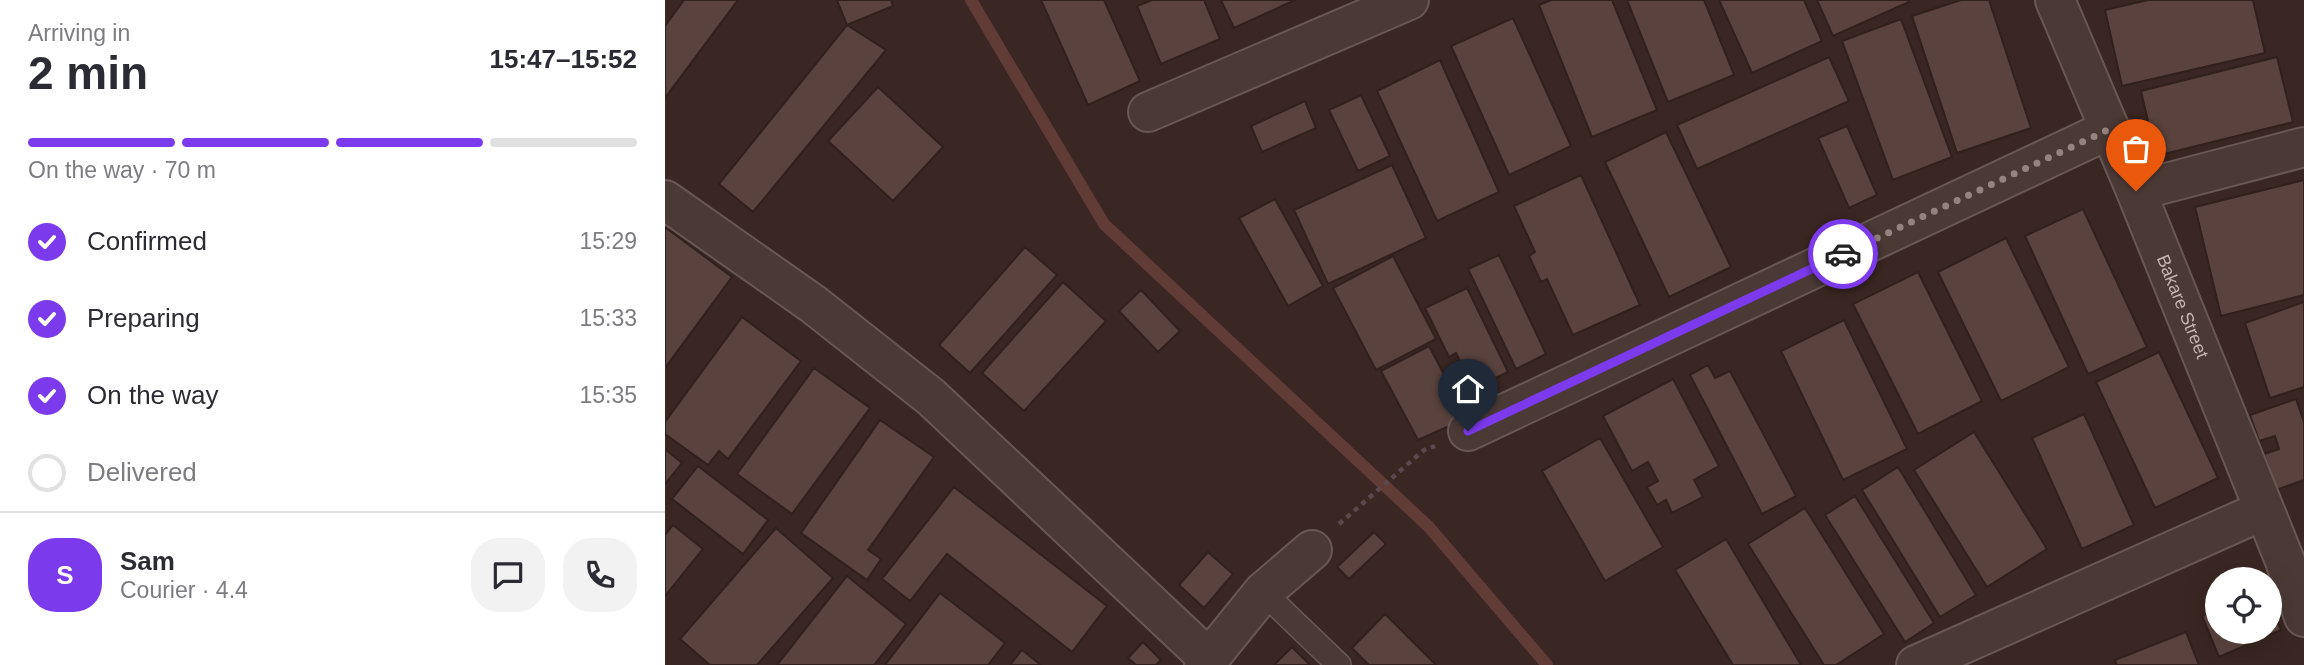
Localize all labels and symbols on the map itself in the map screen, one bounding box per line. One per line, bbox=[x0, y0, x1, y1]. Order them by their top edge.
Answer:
pin bbox=[2106, 119, 2166, 191]
courier bbox=[1808, 219, 1878, 289]
street label: Bakare Street bbox=[2153, 252, 2212, 361]
pin bbox=[1438, 359, 1498, 431]

